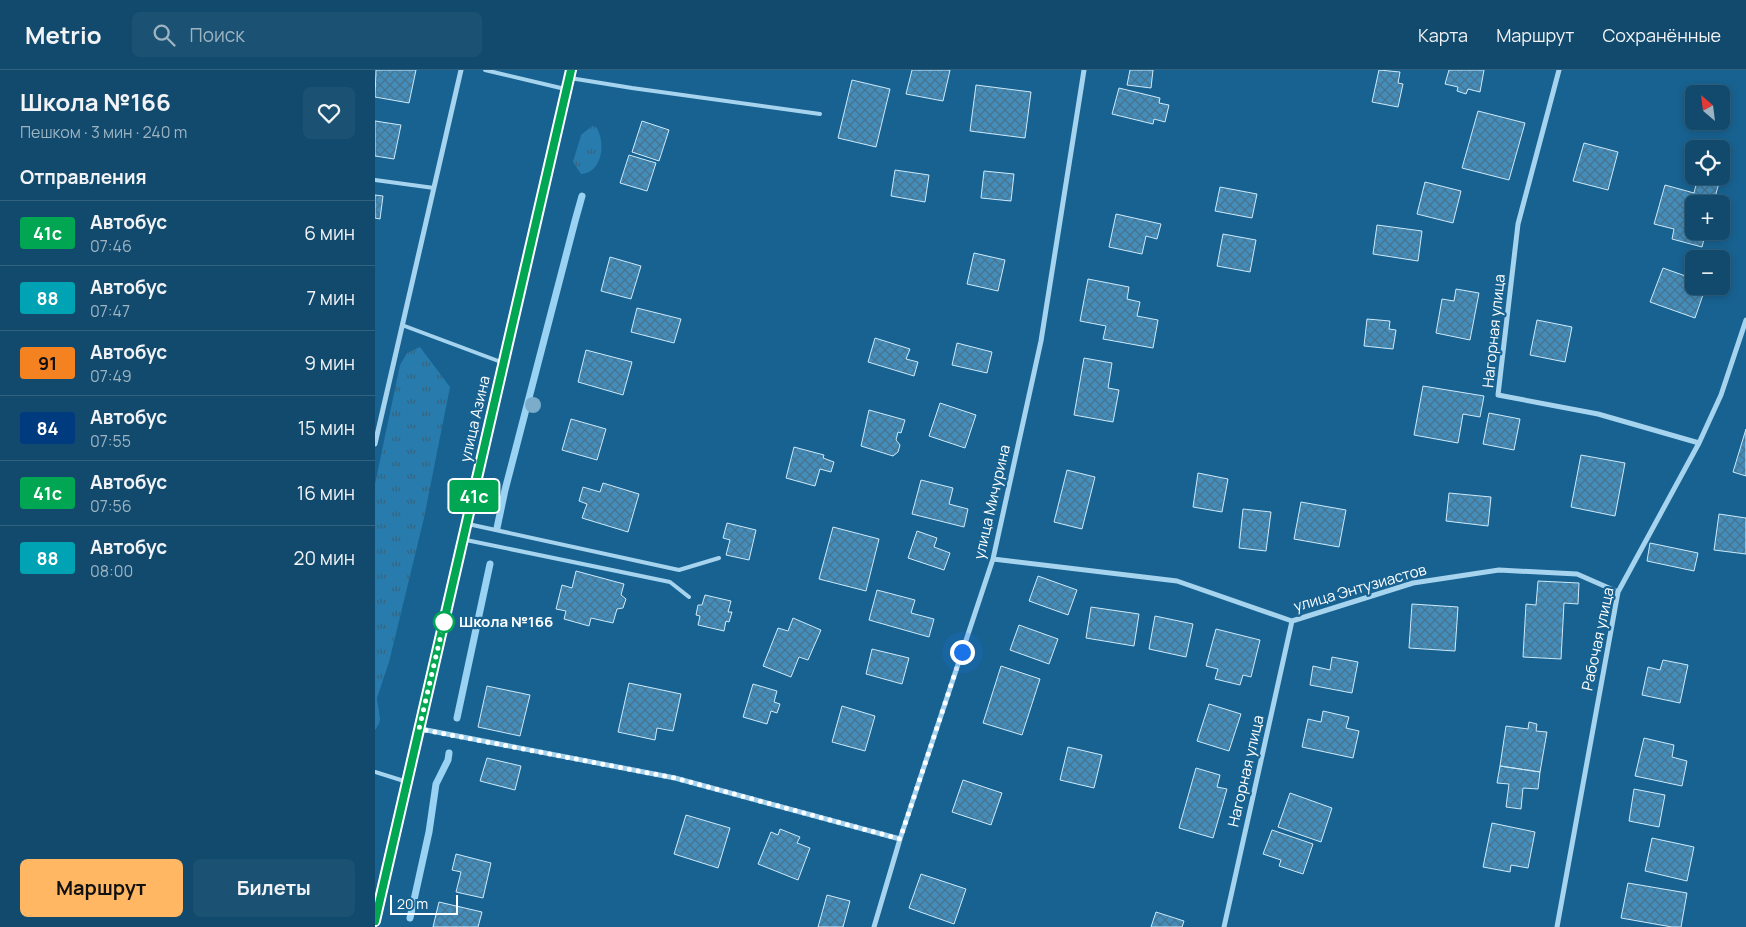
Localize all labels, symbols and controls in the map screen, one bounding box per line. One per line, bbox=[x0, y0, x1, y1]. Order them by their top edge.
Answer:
search box bbox=[132, 12, 482, 57]
text: Metrio bbox=[25, 18, 102, 51]
icon: search bbox=[150, 21, 178, 49]
text: Поиск bbox=[190, 22, 245, 48]
text: Карта bbox=[1418, 23, 1468, 47]
text: Маршрут bbox=[1496, 23, 1574, 47]
text: Сохранённые bbox=[1602, 23, 1721, 47]
text: Школа №166 bbox=[20, 85, 171, 118]
north arrow bbox=[1685, 85, 1730, 130]
map controls bbox=[1685, 85, 1730, 295]
button: heart bbox=[303, 87, 355, 139]
text: Пешком · 3 мин · 240 m bbox=[20, 121, 187, 143]
button: locate bbox=[1685, 140, 1730, 185]
text: Отправления bbox=[20, 164, 147, 190]
button: + bbox=[1685, 195, 1730, 240]
text: Автобус bbox=[90, 209, 167, 235]
text: 6 мин bbox=[304, 220, 355, 246]
text: 41с bbox=[33, 221, 62, 245]
text: 07:46 bbox=[90, 235, 132, 257]
button: − bbox=[1685, 250, 1730, 295]
street label: Нагорная улица bbox=[1477, 273, 1510, 389]
text: Автобус bbox=[90, 274, 167, 300]
text: 7 мин bbox=[306, 285, 355, 311]
text: 88 bbox=[36, 286, 59, 310]
text: 07:47 bbox=[90, 300, 130, 322]
text: Автобус bbox=[90, 339, 167, 365]
text: 9 мин bbox=[304, 350, 355, 376]
text: 91 bbox=[38, 351, 57, 375]
text: 07:49 bbox=[90, 365, 132, 387]
street label: улица Азина bbox=[454, 374, 495, 464]
text: Автобус bbox=[90, 404, 167, 430]
text: 15 мин bbox=[298, 415, 355, 441]
text: 84 bbox=[37, 416, 58, 440]
text: 07:55 bbox=[90, 430, 131, 452]
street label: улица Мичурина bbox=[968, 442, 1015, 561]
text: Автобус bbox=[90, 469, 167, 495]
text: 16 мин bbox=[297, 480, 355, 506]
line badge: 41с bbox=[445, 480, 503, 512]
text: 41с bbox=[33, 481, 62, 505]
text: 41с bbox=[459, 484, 489, 508]
text: 07:56 bbox=[90, 495, 132, 517]
text: Автобус bbox=[90, 534, 167, 560]
text: 20 мин bbox=[294, 545, 355, 571]
text: 88 bbox=[36, 546, 59, 570]
street label: улица Энтузиастов bbox=[1291, 559, 1429, 617]
text: 08:00 bbox=[90, 560, 133, 582]
street label: Рабочая улица bbox=[1576, 585, 1619, 693]
marker: Школа №166 bbox=[433, 611, 455, 633]
place label: Школа №166 bbox=[459, 611, 553, 632]
your location bbox=[950, 640, 975, 665]
street label: Нагорная улица bbox=[1222, 713, 1269, 829]
button: Маршрут bbox=[20, 859, 183, 917]
button: Билеты bbox=[193, 859, 355, 917]
scale bar bbox=[390, 892, 457, 915]
text: 20 m bbox=[397, 894, 428, 913]

